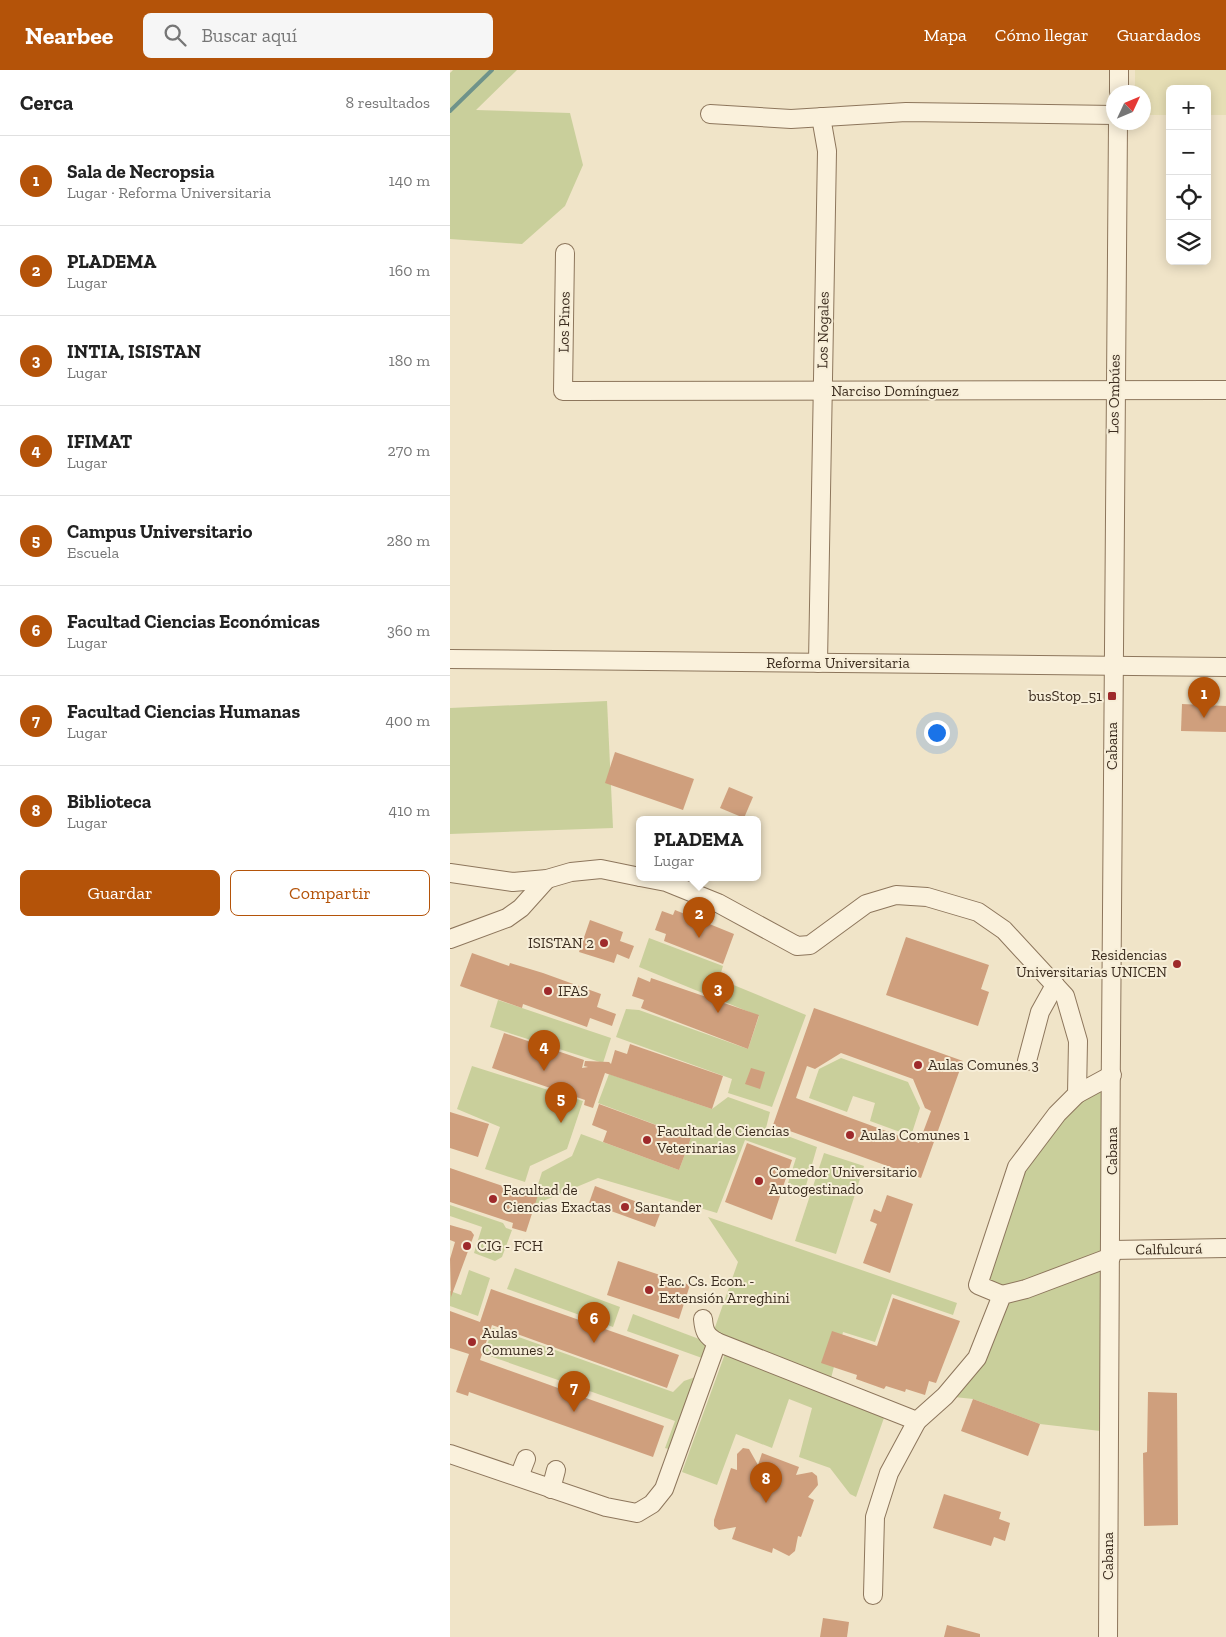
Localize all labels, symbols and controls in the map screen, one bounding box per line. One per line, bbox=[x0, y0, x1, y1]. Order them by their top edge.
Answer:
search box bbox=[143, 13, 493, 58]
text: Nearbee bbox=[25, 21, 113, 50]
icon: search bbox=[161, 21, 189, 49]
text: Buscar aquí bbox=[201, 24, 297, 47]
text: Mapa bbox=[924, 24, 967, 46]
text: Cómo llegar bbox=[995, 24, 1089, 46]
text: Guardados bbox=[1117, 24, 1201, 46]
north arrow bbox=[1106, 85, 1151, 130]
map controls bbox=[1166, 85, 1211, 265]
button: + bbox=[1166, 85, 1211, 130]
text: Cerca bbox=[20, 90, 73, 115]
text: 8 resultados bbox=[346, 93, 430, 112]
button: − bbox=[1166, 130, 1211, 175]
text: Sala de Necropsia bbox=[67, 160, 215, 183]
text: 1 bbox=[33, 171, 39, 190]
text: 140 m bbox=[389, 171, 430, 190]
button: locate bbox=[1166, 175, 1211, 220]
text: Lugar · Reforma Universitaria bbox=[67, 183, 271, 202]
button: layers bbox=[1166, 220, 1211, 265]
text: PLADEMA bbox=[67, 250, 156, 273]
text: 2 bbox=[32, 261, 40, 280]
text: 160 m bbox=[389, 261, 430, 280]
text: Lugar bbox=[67, 273, 108, 292]
street label: Los Pinos bbox=[554, 291, 574, 353]
street label: Los Nogales bbox=[813, 291, 833, 369]
text: INTIA, ISISTAN bbox=[67, 340, 201, 363]
text: 3 bbox=[32, 351, 40, 370]
text: 180 m bbox=[389, 351, 430, 370]
street label: Los Ombúes bbox=[1104, 354, 1124, 434]
text: Lugar bbox=[67, 363, 108, 382]
street label: Narciso Domínguez bbox=[831, 382, 959, 400]
text: IFIMAT bbox=[67, 430, 132, 453]
text: 4 bbox=[31, 441, 41, 460]
text: 270 m bbox=[388, 441, 430, 460]
text: Lugar bbox=[67, 453, 108, 472]
text: Campus Universitario bbox=[67, 520, 252, 543]
text: 5 bbox=[32, 531, 40, 550]
text: 280 m bbox=[386, 531, 430, 550]
text: Escuela bbox=[67, 543, 119, 562]
text: Facultad Ciencias Económicas bbox=[67, 610, 320, 633]
text: 6 bbox=[32, 621, 40, 640]
text: 360 m bbox=[387, 621, 430, 640]
text: Lugar bbox=[67, 633, 108, 652]
street label: Reforma Universitaria bbox=[766, 654, 910, 672]
pin: 1 bbox=[1188, 677, 1220, 718]
place label: busStop_51 bbox=[1028, 687, 1102, 705]
marker: busStop_51 bbox=[1106, 690, 1118, 702]
text: Facultad Ciencias Humanas bbox=[67, 700, 300, 723]
text: 7 bbox=[32, 711, 40, 730]
text: 400 m bbox=[386, 711, 430, 730]
your location bbox=[924, 720, 950, 746]
street label: Cabana bbox=[1103, 722, 1121, 770]
text: Lugar bbox=[67, 723, 108, 742]
text: Biblioteca bbox=[67, 790, 151, 813]
text: 8 bbox=[32, 801, 40, 820]
text: 410 m bbox=[389, 801, 430, 820]
text: Lugar bbox=[67, 813, 108, 832]
popup bbox=[636, 816, 761, 881]
text: PLADEMA bbox=[654, 828, 743, 851]
text: Lugar bbox=[654, 851, 695, 870]
button: Guardar bbox=[20, 870, 220, 916]
button: Compartir bbox=[230, 870, 430, 916]
pin: 2 bbox=[683, 897, 715, 938]
place label: ISISTAN 2 bbox=[528, 934, 594, 952]
marker: ISISTAN 2 bbox=[598, 937, 610, 949]
place label: Residencias Universitarias UNICEN bbox=[1016, 946, 1167, 981]
marker: Residencias Universitarias UNICEN bbox=[1171, 958, 1183, 970]
pin: 3 bbox=[702, 972, 734, 1013]
place label: IFAS bbox=[558, 982, 588, 1000]
marker: IFAS bbox=[542, 985, 554, 997]
pin: 4 bbox=[528, 1030, 560, 1071]
place label: Aulas Comunes 3 bbox=[928, 1056, 1039, 1074]
marker: Aulas Comunes 3 bbox=[912, 1059, 924, 1071]
pin: 5 bbox=[545, 1082, 577, 1123]
place label: Facultad de Ciencias Veterinarias bbox=[656, 1122, 789, 1157]
place label: Aulas Comunes 1 bbox=[860, 1126, 969, 1144]
street label: Cabana bbox=[1103, 1127, 1121, 1175]
marker: Aulas Comunes 1 bbox=[844, 1129, 856, 1141]
marker: Facultad de Ciencias Veterinarias bbox=[641, 1134, 653, 1146]
place label: Comedor Universitario Autogestinado bbox=[769, 1163, 918, 1198]
marker: Comedor Universitario Autogestinado bbox=[753, 1175, 765, 1187]
place label: Facultad de Ciencias Exactas bbox=[503, 1181, 611, 1216]
marker: Facultad de Ciencias Exactas bbox=[487, 1193, 499, 1205]
place label: Santander bbox=[635, 1198, 702, 1216]
marker: Santander bbox=[619, 1201, 631, 1213]
place label: CIG - FCH bbox=[477, 1237, 543, 1255]
street label: Calfulcurá bbox=[1135, 1239, 1203, 1259]
marker: CIG - FCH bbox=[461, 1240, 473, 1252]
place label: Fac. Cs. Econ. - Extensión Arreghini bbox=[659, 1272, 790, 1307]
marker: Fac. Cs. Econ. - Extensión Arreghini bbox=[643, 1284, 655, 1296]
pin: 6 bbox=[578, 1302, 610, 1343]
place label: Aulas Comunes 2 bbox=[482, 1324, 554, 1359]
marker: Aulas Comunes 2 bbox=[466, 1336, 478, 1348]
pin: 7 bbox=[558, 1371, 590, 1412]
pin: 8 bbox=[750, 1462, 782, 1503]
street label: Cabana bbox=[1099, 1532, 1117, 1580]

